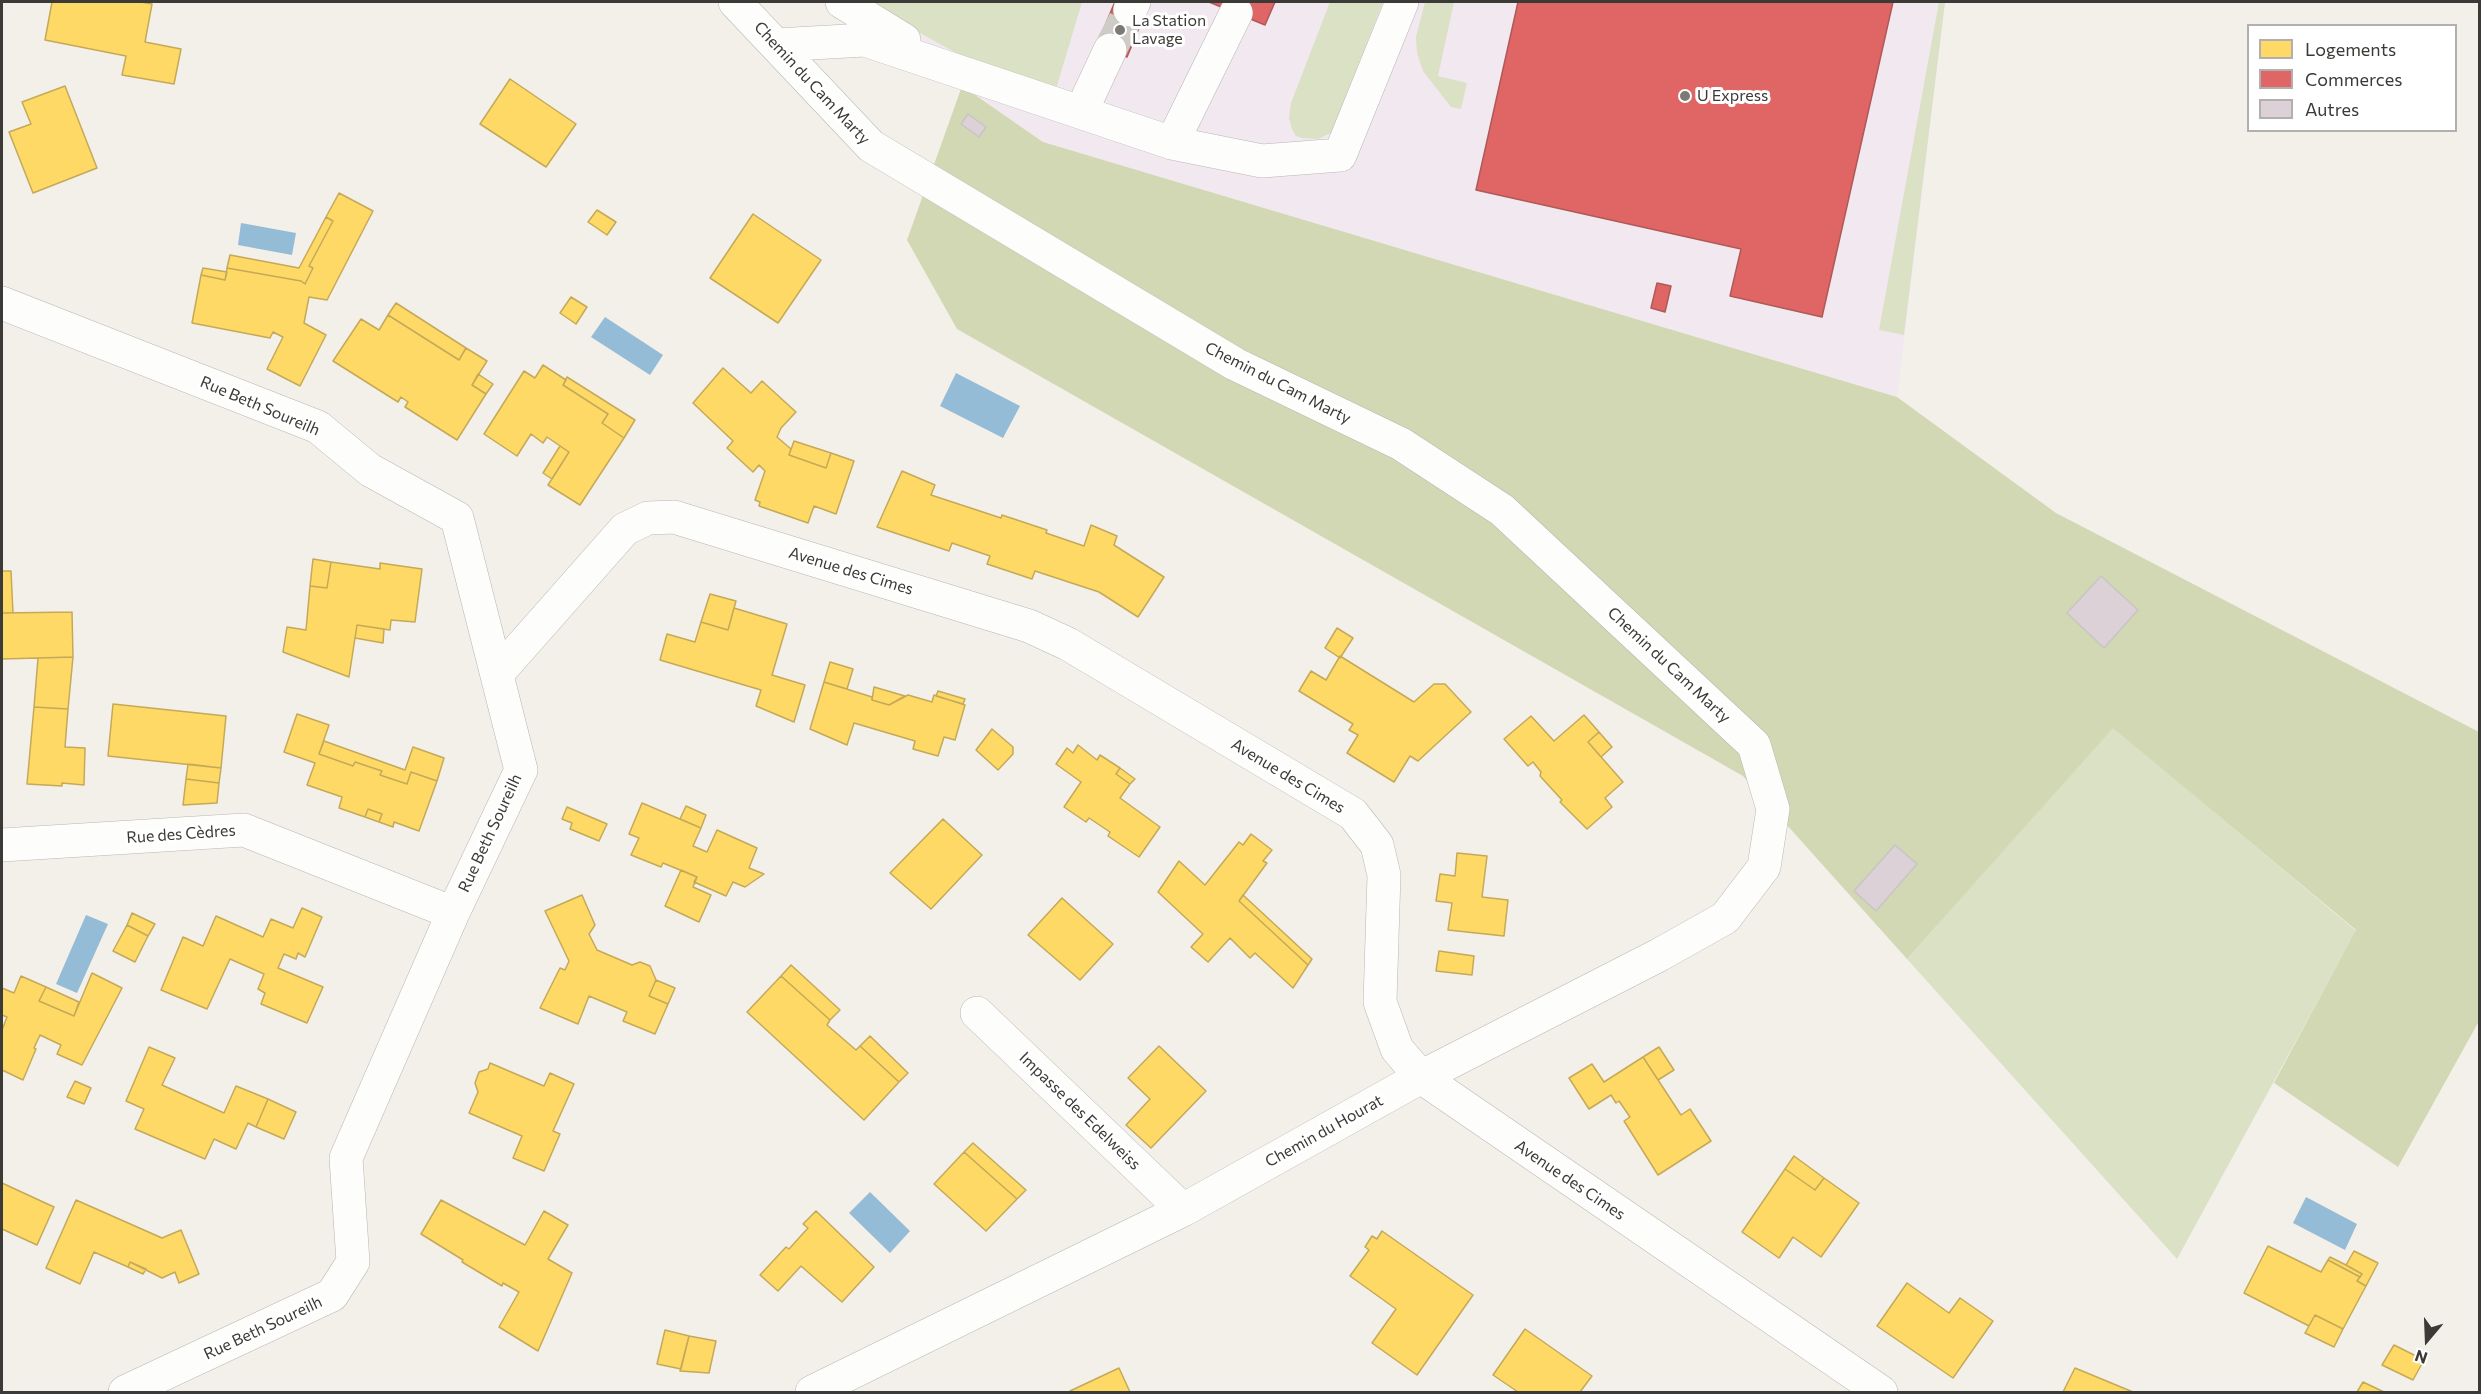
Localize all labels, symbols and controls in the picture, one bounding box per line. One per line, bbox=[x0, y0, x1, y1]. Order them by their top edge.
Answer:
place label: La Station Lavage bbox=[1132, 11, 1206, 49]
street label: Chemin du Cam Marty bbox=[750, 17, 874, 149]
marker: La Station Lavage bbox=[1113, 23, 1127, 37]
legend bbox=[2247, 24, 2457, 132]
text: Logements bbox=[2305, 38, 2396, 60]
text: Commerces bbox=[2305, 68, 2402, 90]
place label: U Express bbox=[1697, 86, 1768, 106]
marker: U Express bbox=[1678, 89, 1692, 103]
text: Autres bbox=[2305, 98, 2359, 120]
street label: Chemin du Cam Marty bbox=[1202, 338, 1354, 428]
street label: Rue Beth Soureilh bbox=[197, 372, 323, 440]
street label: Avenue des Cimes bbox=[786, 543, 916, 599]
street label: Chemin du Cam Marty bbox=[1603, 603, 1735, 727]
street label: Avenue des Cimes bbox=[1228, 735, 1348, 817]
street label: Rue Beth Soureilh bbox=[454, 771, 526, 895]
street label: Rue des Cèdres bbox=[126, 821, 236, 847]
street label: Impasse des Edelweiss bbox=[1015, 1048, 1145, 1174]
street label: Chemin du Hourat bbox=[1262, 1091, 1386, 1171]
street label: Avenue des Cimes bbox=[1511, 1136, 1629, 1224]
street label: Rue Beth Soureilh bbox=[201, 1292, 325, 1364]
north arrow bbox=[2397, 1310, 2457, 1370]
text: N bbox=[2412, 1347, 2430, 1368]

